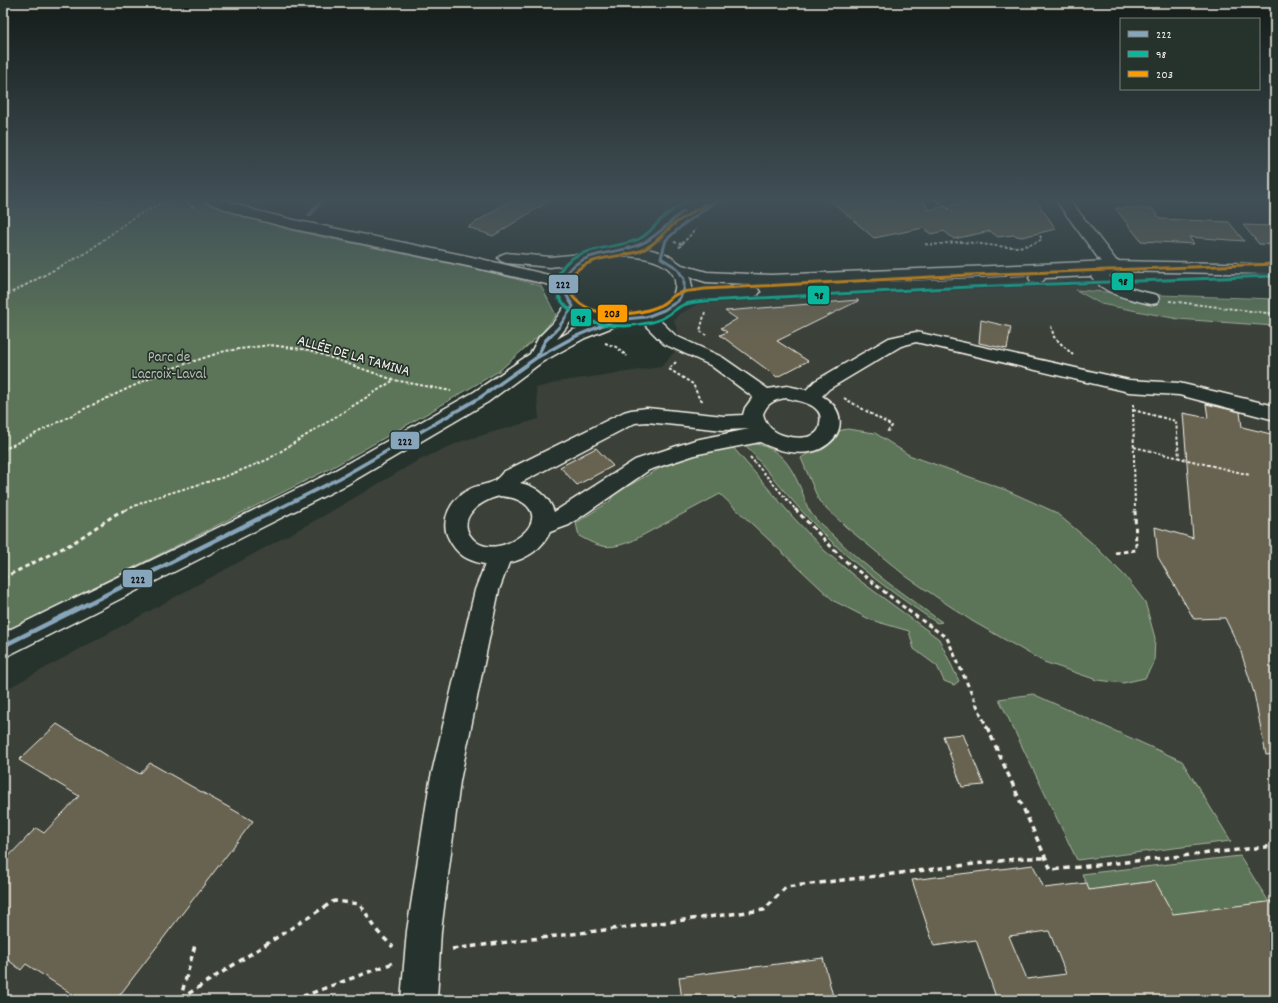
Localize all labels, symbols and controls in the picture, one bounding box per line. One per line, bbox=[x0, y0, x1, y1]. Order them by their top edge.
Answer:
legend bbox=[1120, 18, 1260, 90]
text: 222 bbox=[1156, 27, 1172, 44]
text: 98 bbox=[1156, 47, 1166, 64]
text: 203 bbox=[1156, 67, 1173, 84]
line badge: 98 bbox=[1111, 272, 1134, 291]
line badge: 222 bbox=[548, 274, 579, 294]
text: 98 bbox=[1118, 275, 1128, 291]
text: 222 bbox=[556, 278, 570, 294]
line badge: 98 bbox=[807, 285, 830, 305]
text: 98 bbox=[814, 289, 824, 305]
line badge: 203 bbox=[597, 304, 628, 323]
text: 203 bbox=[604, 307, 620, 323]
line badge: 98 bbox=[570, 308, 592, 327]
text: 98 bbox=[576, 312, 586, 328]
street label: ALLÉE DE LA TAMINA bbox=[294, 330, 412, 384]
park label: Parc de Lacroix-Laval bbox=[132, 347, 207, 386]
line badge: 222 bbox=[390, 431, 420, 450]
text: 222 bbox=[398, 435, 412, 451]
line badge: 222 bbox=[122, 569, 153, 588]
text: 222 bbox=[131, 573, 145, 589]

